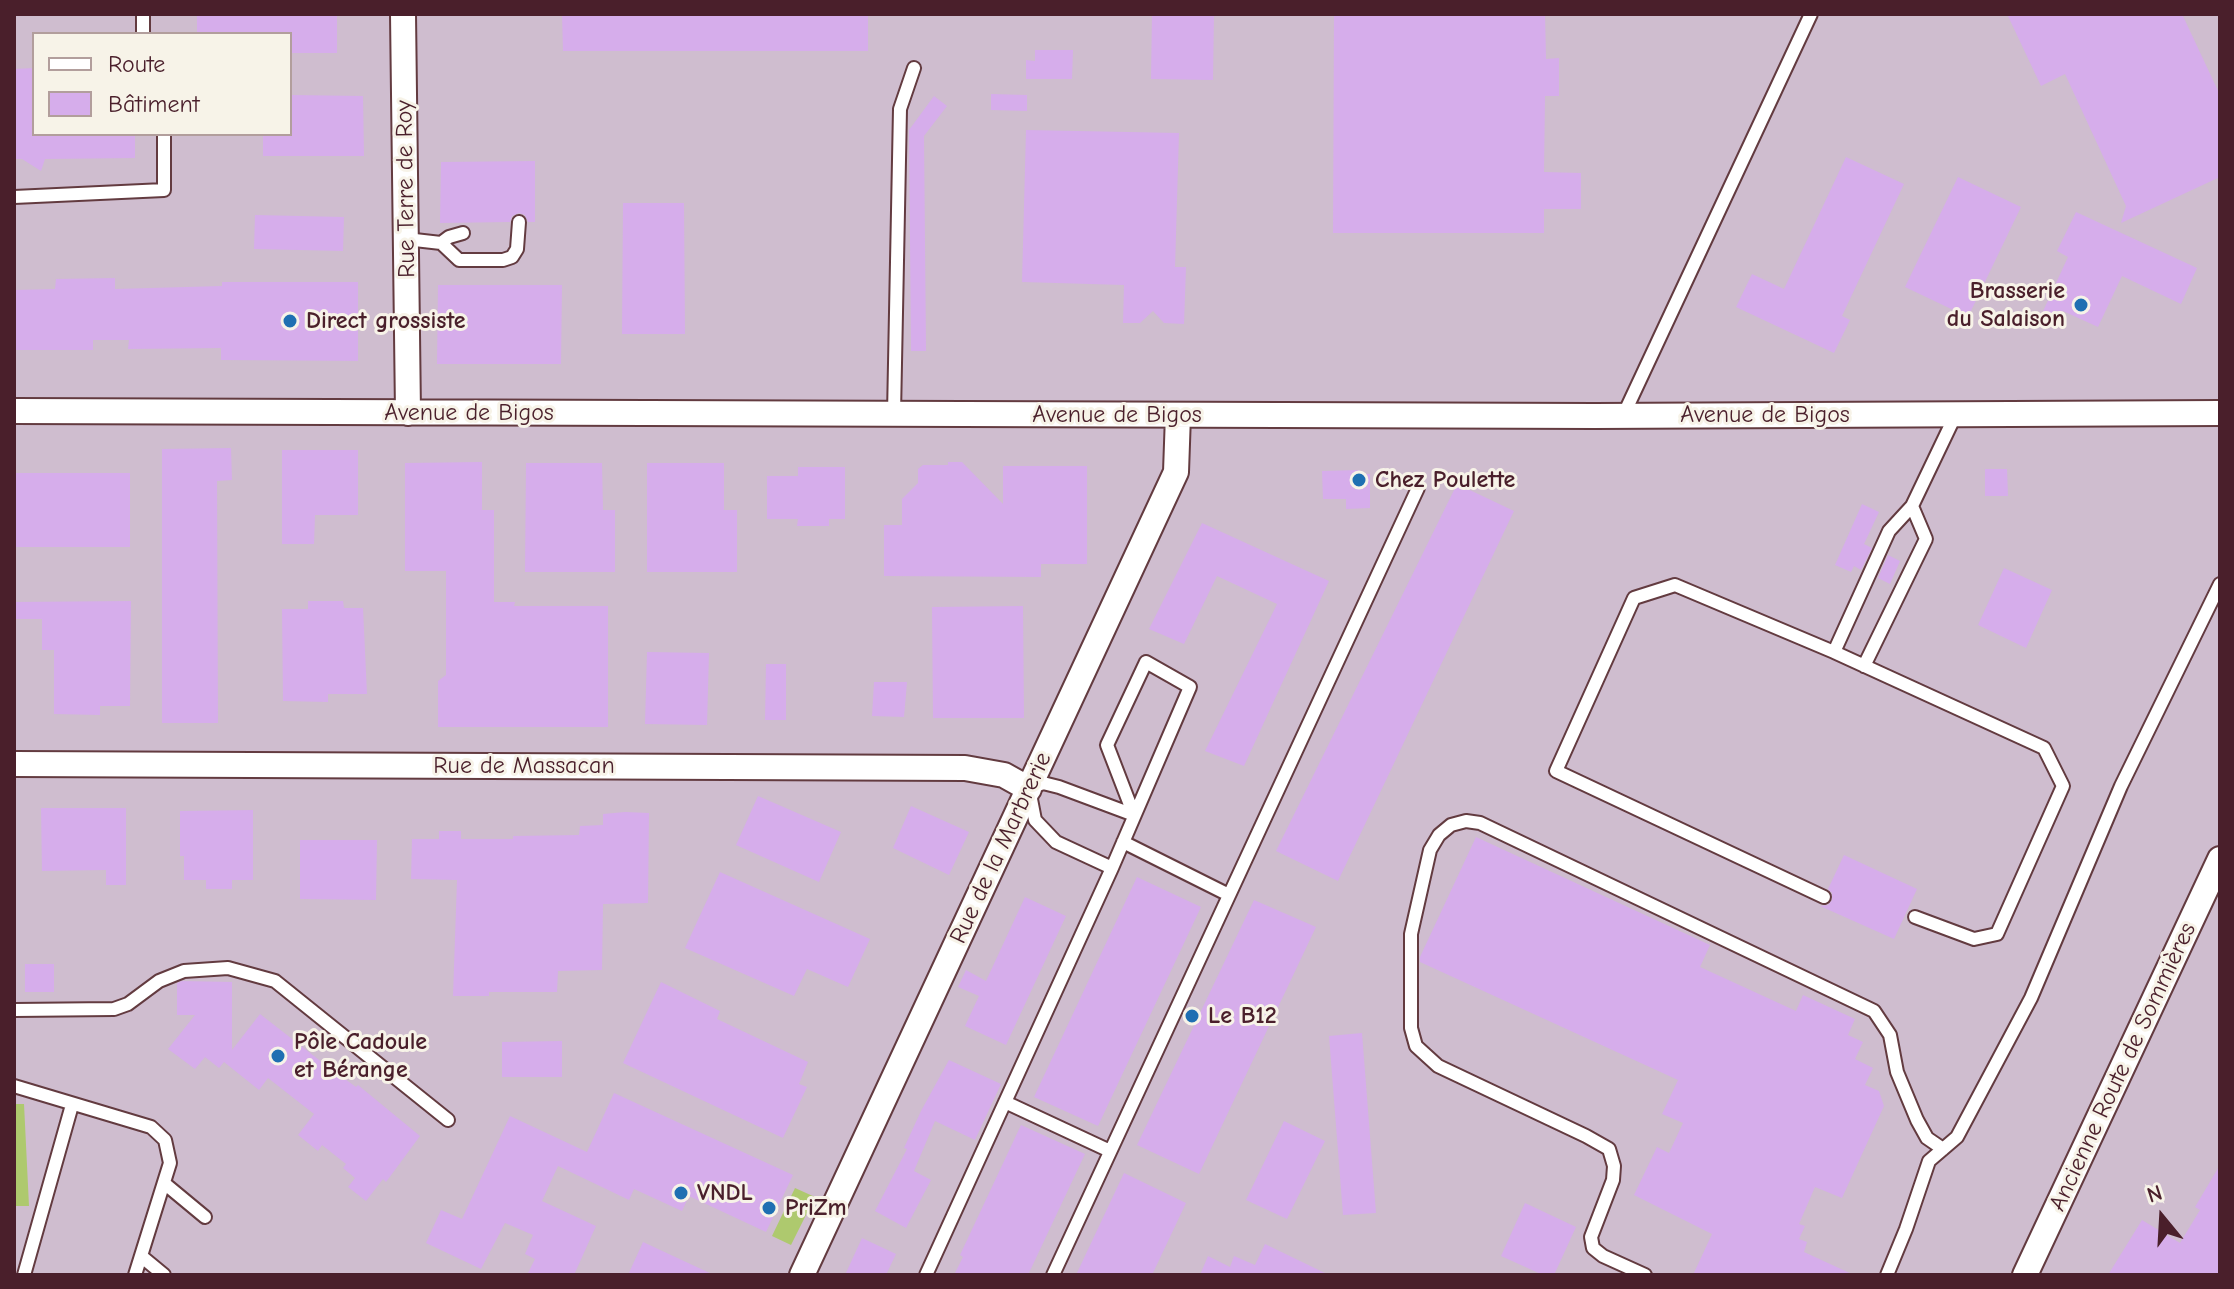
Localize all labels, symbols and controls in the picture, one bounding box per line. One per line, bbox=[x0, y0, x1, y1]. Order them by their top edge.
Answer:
legend bbox=[32, 32, 292, 136]
text: Route bbox=[108, 50, 165, 78]
text: Bâtiment bbox=[108, 90, 200, 118]
street label: Rue Terre de Roy bbox=[390, 100, 422, 278]
place label: Brasserie du Salaison bbox=[1947, 277, 2065, 333]
marker: Brasserie du Salaison bbox=[2072, 296, 2090, 314]
place label: Direct grossiste bbox=[306, 307, 466, 335]
marker: Direct grossiste bbox=[281, 312, 299, 330]
street label: Avenue de Bigos bbox=[384, 399, 554, 427]
street label: Avenue de Bigos bbox=[1032, 401, 1202, 429]
street label: Avenue de Bigos bbox=[1680, 401, 1850, 429]
place label: Chez Poulette bbox=[1375, 466, 1515, 494]
marker: Chez Poulette bbox=[1350, 471, 1368, 489]
street label: Rue de la Marbrerie bbox=[944, 748, 1058, 948]
street label: Rue de Massacan bbox=[433, 752, 615, 780]
street label: Ancienne Route de Sommières bbox=[2043, 918, 2203, 1216]
place label: Le B12 bbox=[1208, 1002, 1277, 1030]
marker: Le B12 bbox=[1183, 1007, 1201, 1025]
place label: Pôle Cadoule et Bérange bbox=[294, 1028, 427, 1084]
marker: Pôle Cadoule et Bérange bbox=[269, 1047, 287, 1065]
north arrow bbox=[2122, 1177, 2202, 1257]
place label: VNDL bbox=[697, 1179, 753, 1207]
text: N bbox=[2144, 1180, 2165, 1209]
marker: VNDL bbox=[672, 1184, 690, 1202]
place label: PriZm bbox=[785, 1194, 847, 1222]
marker: PriZm bbox=[760, 1199, 778, 1217]

